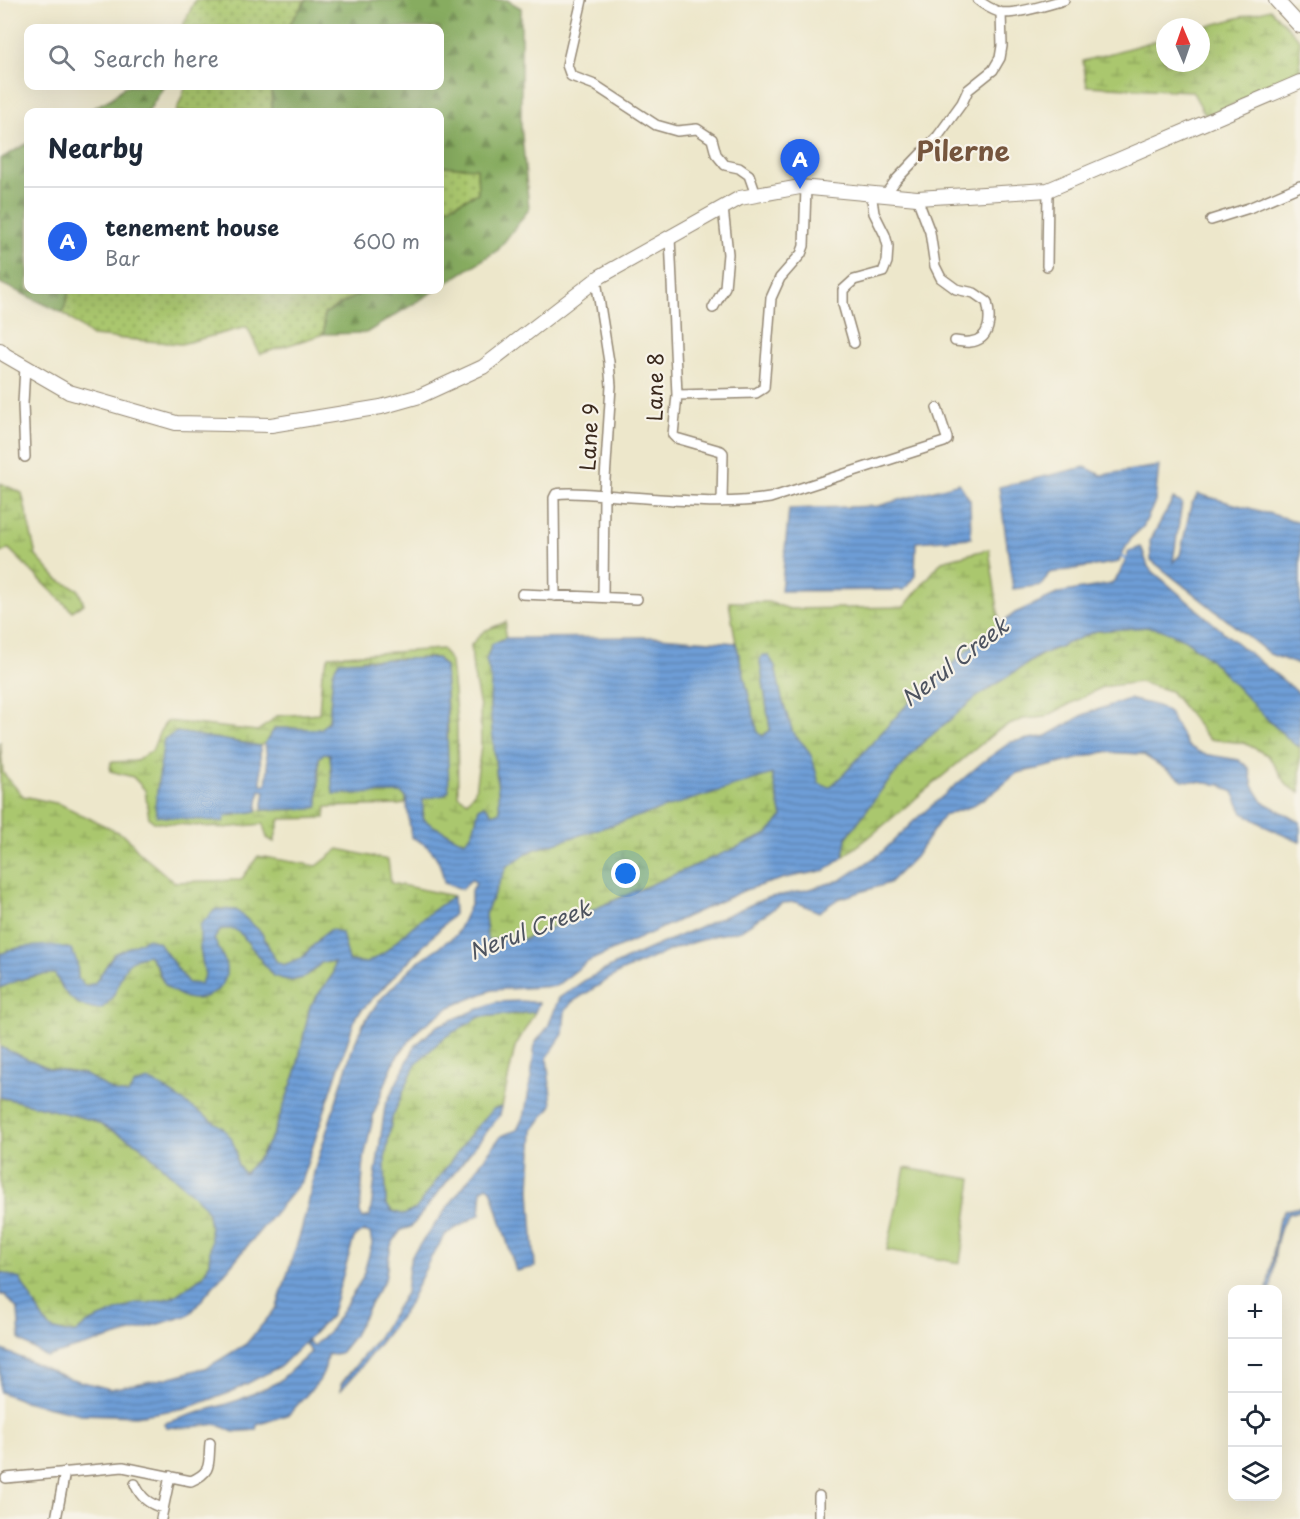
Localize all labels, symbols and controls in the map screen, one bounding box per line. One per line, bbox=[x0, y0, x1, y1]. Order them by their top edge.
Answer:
north arrow bbox=[1156, 18, 1210, 72]
search box bbox=[24, 24, 444, 90]
icon: search bbox=[45, 41, 78, 74]
text: Search here bbox=[93, 41, 219, 74]
text: Nearby bbox=[48, 128, 143, 167]
district label: Pilerne bbox=[916, 129, 1010, 170]
pin: A bbox=[780, 140, 820, 189]
text: tenement house bbox=[105, 210, 279, 243]
text: A bbox=[60, 226, 75, 256]
text: 600 m bbox=[352, 226, 420, 256]
text: Bar bbox=[105, 243, 140, 273]
street label: Lane 8 bbox=[637, 352, 671, 422]
street label: Lane 9 bbox=[570, 402, 606, 472]
water label: Nerul Creek bbox=[893, 607, 1016, 713]
your location bbox=[611, 859, 640, 888]
water label: Nerul Creek bbox=[464, 890, 597, 967]
map controls bbox=[1228, 1285, 1282, 1501]
button: + bbox=[1228, 1285, 1282, 1339]
button: − bbox=[1228, 1339, 1282, 1393]
button: locate bbox=[1228, 1393, 1282, 1447]
button: layers bbox=[1228, 1447, 1282, 1501]

